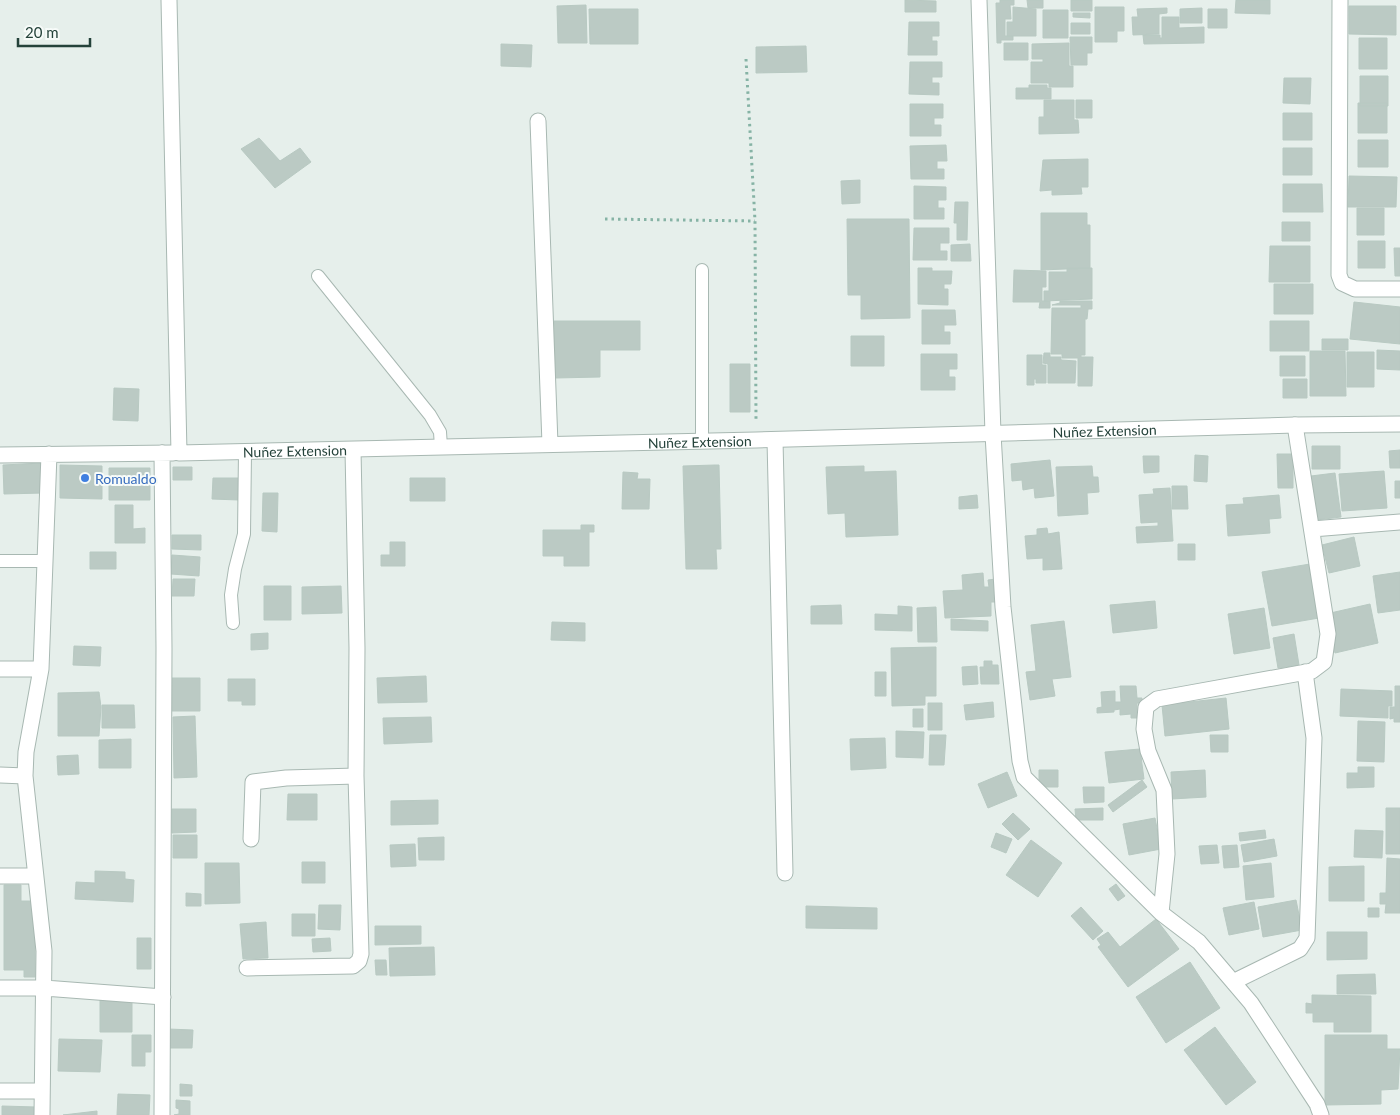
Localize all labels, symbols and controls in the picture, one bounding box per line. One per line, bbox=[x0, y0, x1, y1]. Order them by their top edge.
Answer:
scale bar bbox=[18, 15, 90, 47]
text: 20 m bbox=[25, 23, 59, 41]
street label: Nuñez Extension bbox=[1052, 420, 1157, 440]
street label: Nuñez Extension bbox=[648, 432, 752, 451]
street label: Nuñez Extension bbox=[243, 441, 347, 460]
place label: Romualdo bbox=[95, 470, 157, 487]
marker: Romualdo bbox=[79, 472, 91, 484]

